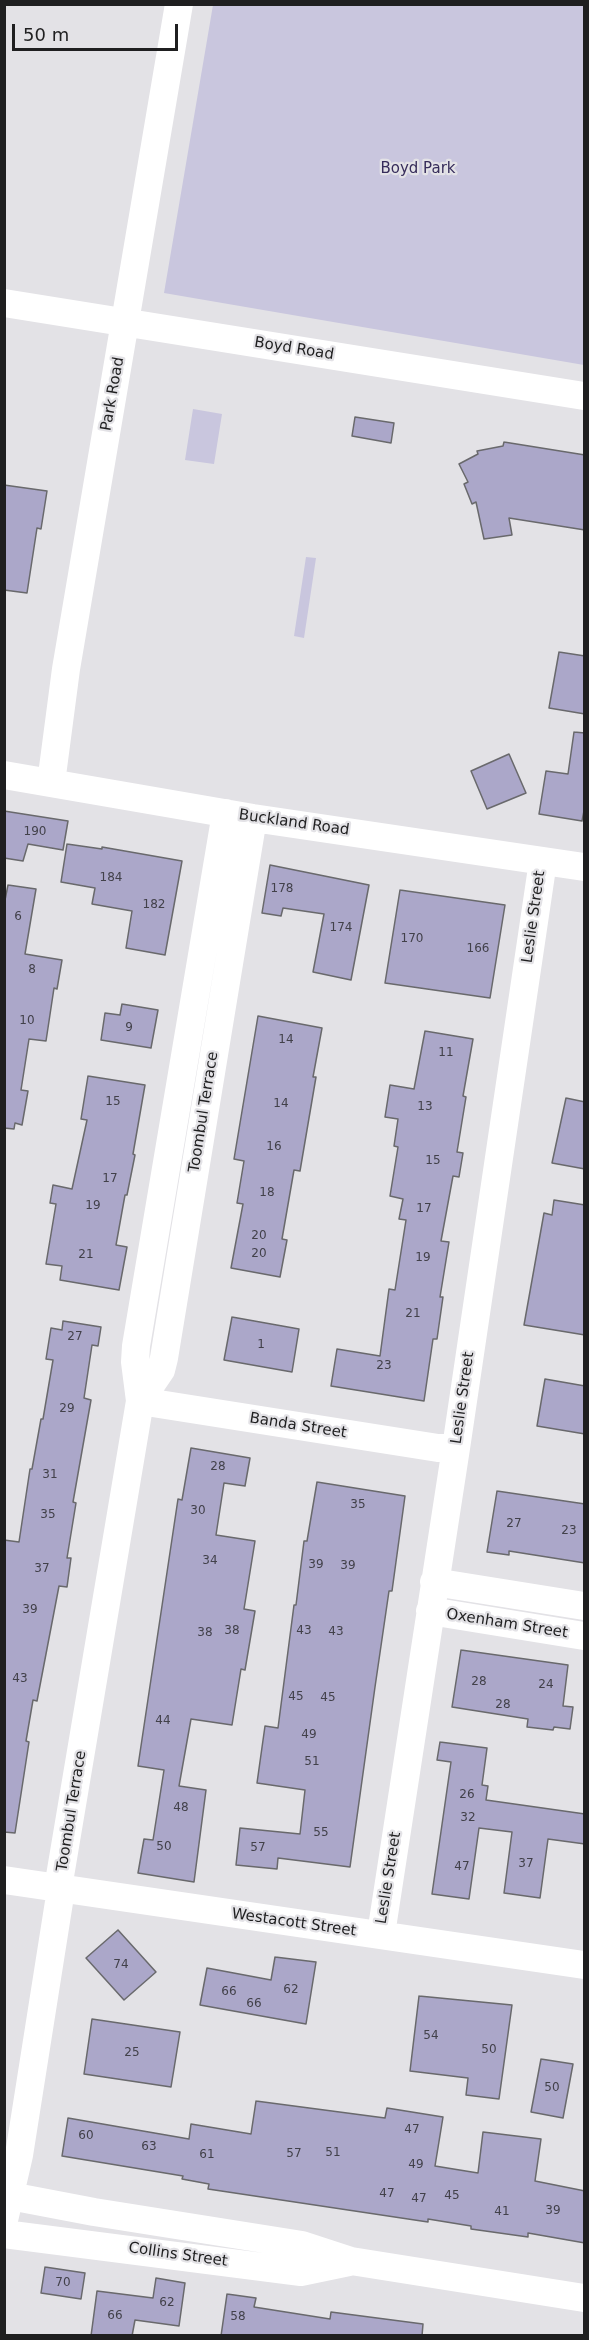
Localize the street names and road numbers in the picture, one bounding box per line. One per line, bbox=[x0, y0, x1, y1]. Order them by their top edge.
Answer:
street label: Boyd Road bbox=[253, 334, 335, 364]
street label: Park Road bbox=[98, 356, 128, 432]
street label: Buckland Road bbox=[238, 806, 350, 840]
street label: Leslie Street bbox=[519, 870, 549, 964]
street label: Toombul Terrace bbox=[186, 1050, 222, 1174]
street label: Leslie Street bbox=[448, 1351, 478, 1445]
street label: Banda Street bbox=[248, 1409, 348, 1443]
street label: Oxenham Street bbox=[445, 1606, 569, 1642]
street label: Toombul Terrace bbox=[54, 1749, 90, 1873]
street label: Leslie Street bbox=[373, 1831, 405, 1925]
street label: Westacott Street bbox=[231, 1905, 357, 1941]
street label: Collins Street bbox=[127, 2239, 229, 2271]

